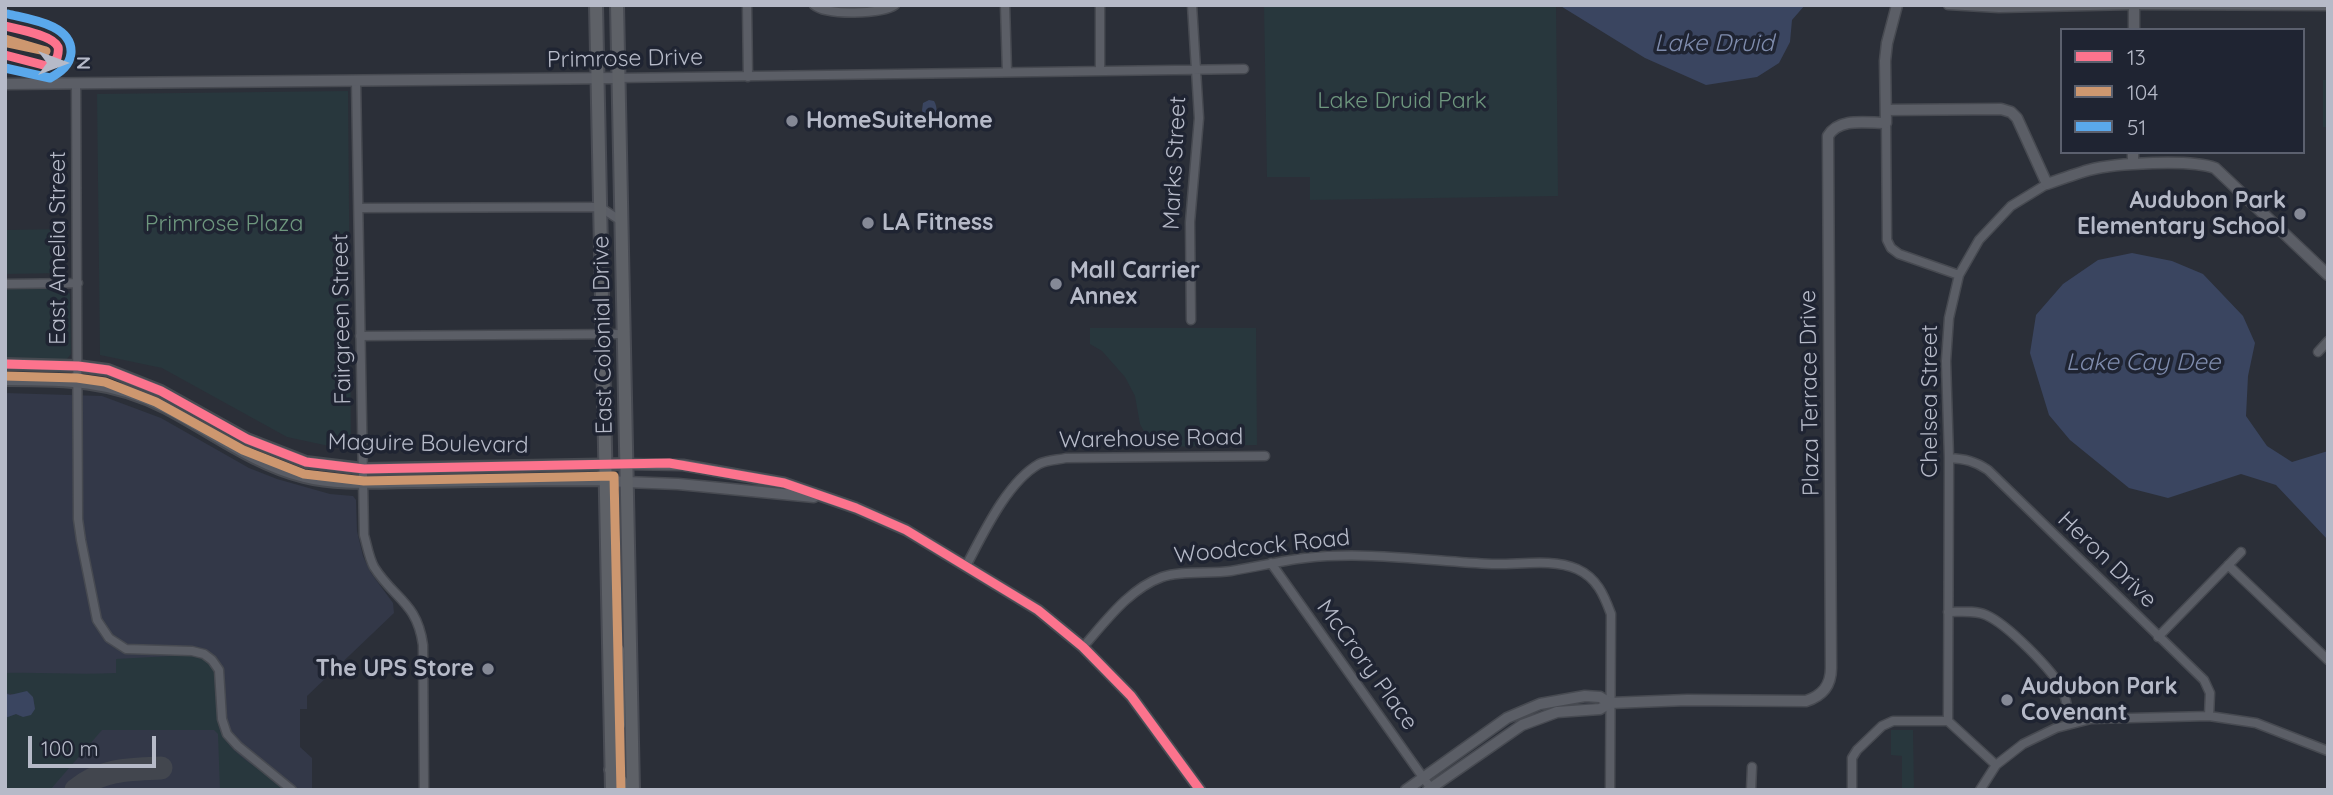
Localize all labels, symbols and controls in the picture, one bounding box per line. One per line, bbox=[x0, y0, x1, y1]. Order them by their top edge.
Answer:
north arrow bbox=[28, 28, 98, 98]
legend bbox=[2060, 28, 2305, 154]
water label: Lake Druid bbox=[1654, 30, 1774, 58]
street label: Primrose Drive bbox=[547, 44, 703, 74]
text: 13 bbox=[2127, 44, 2146, 70]
text: N bbox=[72, 56, 96, 70]
text: 104 bbox=[2127, 79, 2158, 105]
park label: Lake Druid Park bbox=[1317, 87, 1487, 115]
street label: Marks Street bbox=[1158, 95, 1192, 231]
place label: HomeSuiteHome bbox=[806, 107, 993, 135]
marker: HomeSuiteHome bbox=[784, 113, 800, 129]
text: 51 bbox=[2127, 114, 2146, 140]
street label: East Amelia Street bbox=[44, 151, 72, 345]
place label: Audubon Park Elementary School bbox=[2077, 187, 2286, 241]
marker: Audubon Park Elementary School bbox=[2292, 206, 2308, 222]
place label: LA Fitness bbox=[882, 209, 993, 237]
park label: Primrose Plaza bbox=[145, 210, 303, 238]
marker: LA Fitness bbox=[860, 215, 876, 231]
street label: Fairgreen Street bbox=[327, 233, 357, 405]
street label: East Colonial Drive bbox=[587, 235, 619, 435]
place label: Mall Carrier Annex bbox=[1070, 257, 1200, 311]
marker: Mall Carrier Annex bbox=[1048, 276, 1064, 292]
street label: Plaza Terrace Drive bbox=[1794, 290, 1826, 496]
street label: Chelsea Street bbox=[1916, 324, 1944, 478]
water label: Lake Cay Dee bbox=[2066, 349, 2220, 377]
street label: Warehouse Road bbox=[1059, 424, 1243, 454]
street label: Maguire Boulevard bbox=[327, 428, 529, 460]
street label: Heron Drive bbox=[2052, 506, 2162, 614]
street label: Woodcock Road bbox=[1173, 524, 1351, 570]
street label: McCrory Place bbox=[1311, 594, 1423, 736]
place label: The UPS Store bbox=[315, 655, 474, 683]
marker: The UPS Store bbox=[480, 661, 496, 677]
place label: Audubon Park Covenant bbox=[2021, 673, 2177, 727]
marker: Audubon Park Covenant bbox=[1999, 692, 2015, 708]
scale bar bbox=[32, 722, 159, 766]
text: 100 m bbox=[41, 735, 99, 761]

